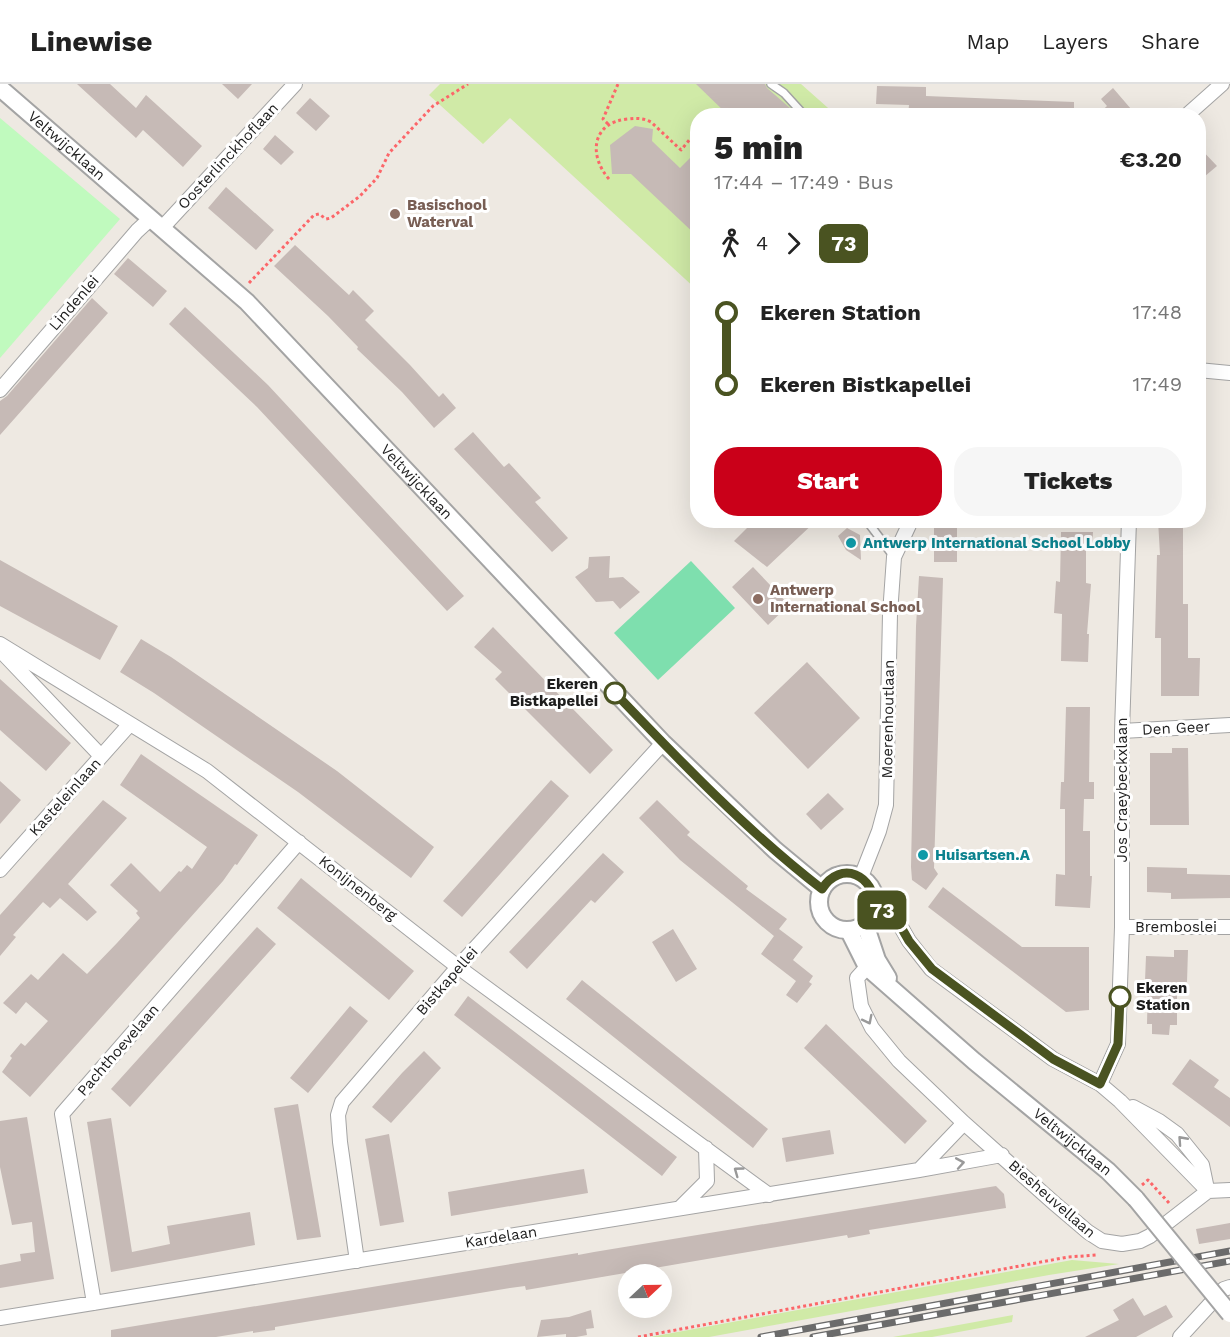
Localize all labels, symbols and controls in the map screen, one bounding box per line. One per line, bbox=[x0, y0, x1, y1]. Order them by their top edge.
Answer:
text: Linewise bbox=[30, 25, 153, 58]
text: Map bbox=[966, 29, 1009, 54]
text: Layers bbox=[1042, 29, 1108, 54]
text: Share bbox=[1141, 29, 1200, 54]
street label: Oosterlinckhoflaan bbox=[174, 99, 282, 213]
street label: Veltwijcklaan bbox=[24, 107, 109, 184]
text: 5 min bbox=[714, 128, 803, 167]
text: €3.20 bbox=[1120, 147, 1182, 172]
text: 17:44 – 17:49 · Bus bbox=[714, 170, 894, 194]
place label: Basischool Waterval bbox=[407, 196, 487, 231]
marker: Basischool Waterval bbox=[388, 207, 402, 221]
icon: walk bbox=[714, 227, 747, 260]
icon: forward bbox=[777, 227, 810, 260]
text: 4 bbox=[756, 231, 768, 255]
text: 73 bbox=[831, 231, 856, 256]
street label: Lindenlei bbox=[45, 272, 103, 334]
text: Ekeren Station bbox=[760, 300, 921, 325]
text: 17:48 bbox=[1133, 300, 1182, 324]
text: Ekeren Bistkapellei bbox=[760, 372, 971, 397]
text: 17:49 bbox=[1133, 372, 1182, 396]
street label: Veltwijcklaan bbox=[377, 440, 456, 523]
button: Start bbox=[714, 447, 942, 516]
button: Tickets bbox=[954, 447, 1182, 516]
place label: Antwerp International School Lobby bbox=[863, 534, 1131, 552]
marker: Antwerp International School Lobby bbox=[844, 536, 858, 550]
place label: Antwerp International School bbox=[770, 581, 921, 616]
marker: Antwerp International School bbox=[751, 592, 765, 606]
street label: Moerenhoutlaan bbox=[878, 659, 898, 779]
place label: Ekeren Bistkapellei bbox=[510, 675, 598, 710]
marker: Ekeren Bistkapellei bbox=[604, 682, 626, 704]
street label: Den Geer bbox=[1141, 717, 1211, 739]
street label: Jos Craeybeckxlaan bbox=[1113, 718, 1131, 862]
street label: Kasteleinlaan bbox=[25, 754, 105, 840]
place label: Huisartsen.A bbox=[935, 846, 1031, 864]
marker: Huisartsen.A bbox=[916, 848, 930, 862]
street label: Konijnenberg bbox=[315, 852, 401, 924]
line badge: 73 bbox=[855, 890, 909, 930]
text: 73 bbox=[869, 898, 895, 923]
street label: Bremboslei bbox=[1135, 918, 1217, 936]
street label: Bistkapellei bbox=[412, 943, 482, 1019]
place label: Ekeren Station bbox=[1136, 979, 1190, 1014]
marker: Ekeren Station bbox=[1109, 986, 1131, 1008]
street label: Pachthoevelaan bbox=[73, 1000, 163, 1100]
one-way arrow bbox=[860, 1013, 872, 1024]
street label: Veltwijcklaan bbox=[1029, 1104, 1115, 1179]
one-way arrow bbox=[1178, 1136, 1189, 1147]
street label: Biesheuvellaan bbox=[1005, 1156, 1099, 1242]
one-way arrow bbox=[955, 1157, 965, 1170]
one-way arrow bbox=[733, 1168, 744, 1179]
street label: Kardelaan bbox=[464, 1222, 538, 1252]
north arrow bbox=[618, 1264, 672, 1318]
map controls bbox=[618, 1264, 672, 1318]

